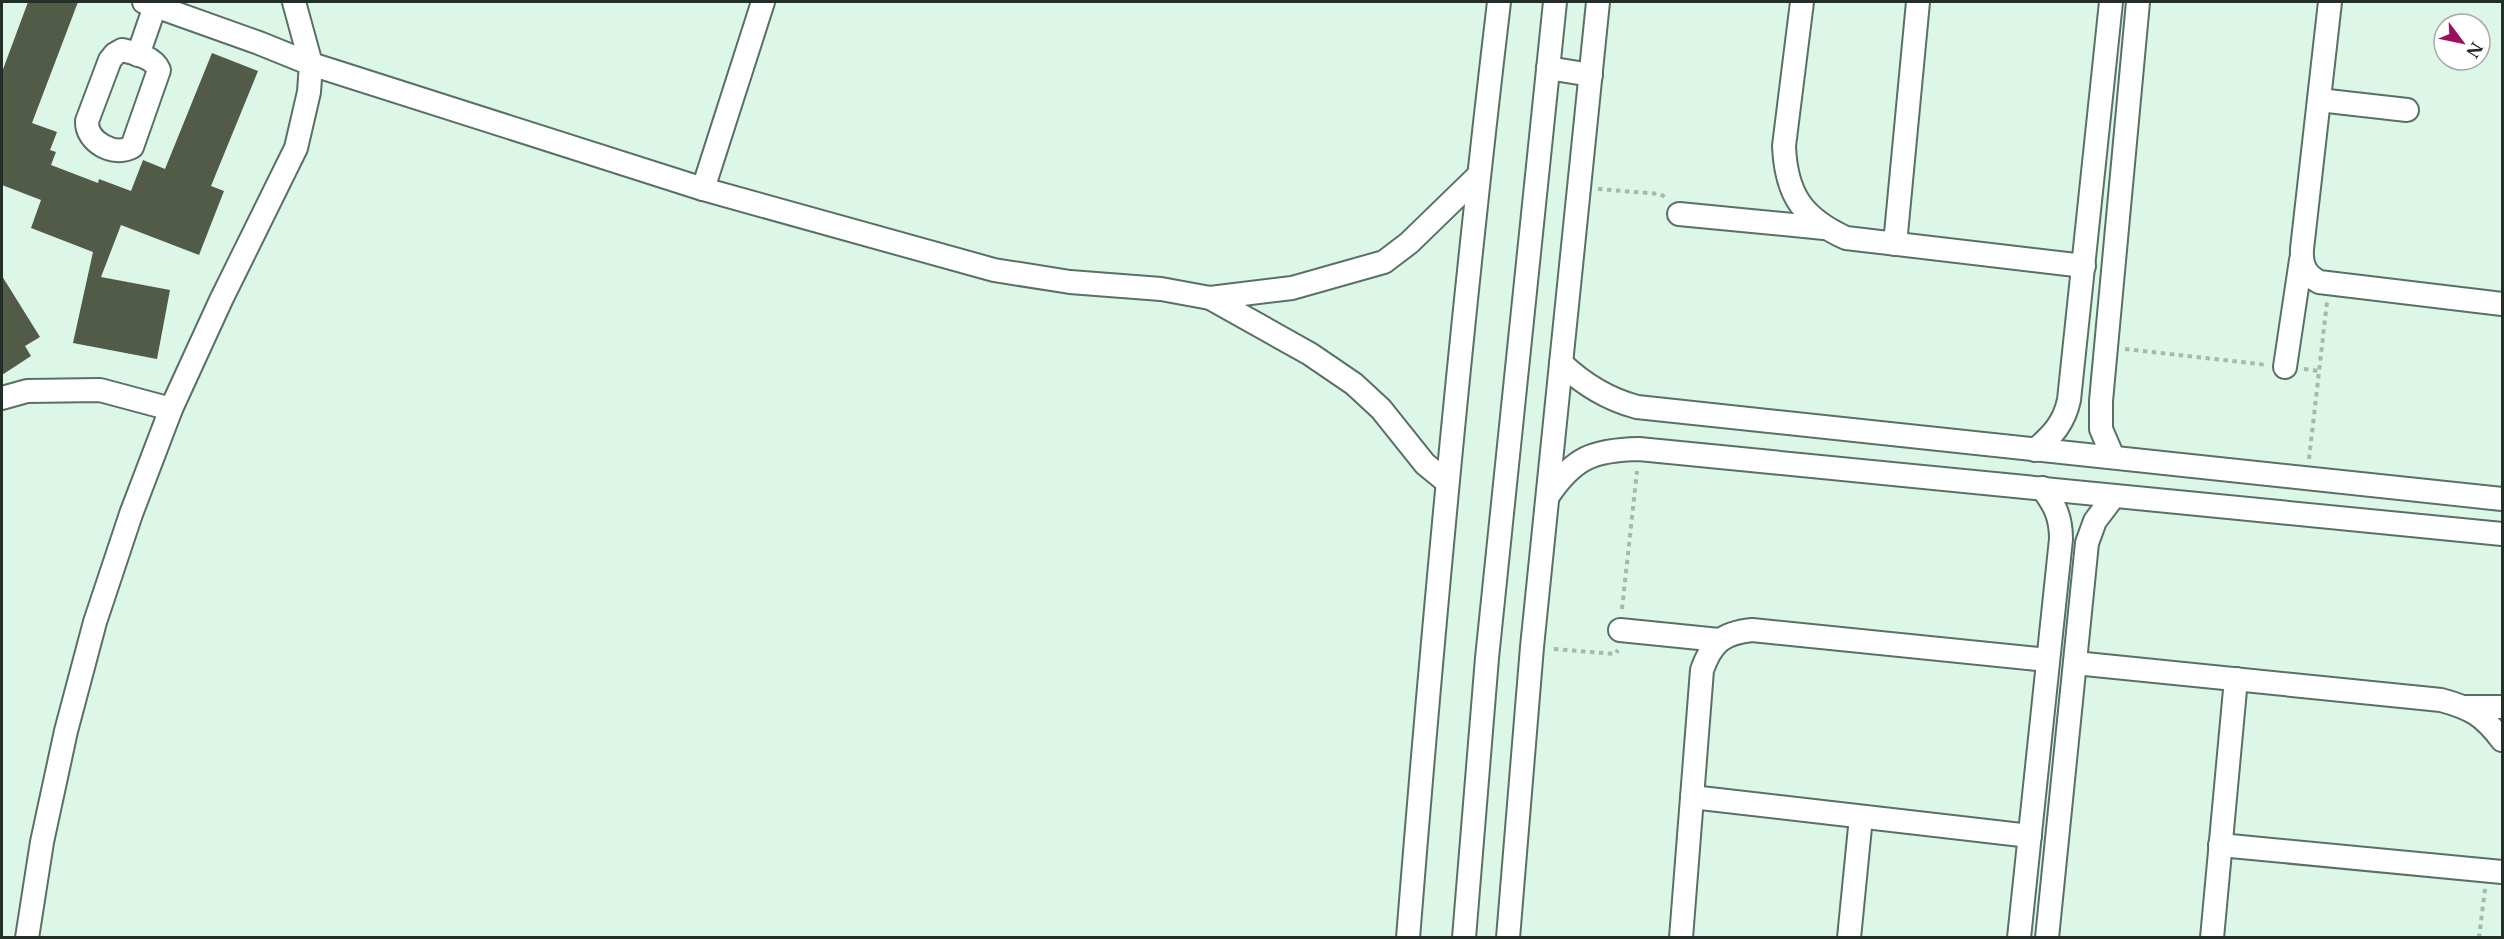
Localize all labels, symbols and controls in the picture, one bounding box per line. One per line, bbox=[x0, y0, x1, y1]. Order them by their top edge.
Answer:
north arrow bbox=[2432, 12, 2492, 72]
text: N bbox=[2462, 38, 2487, 62]

